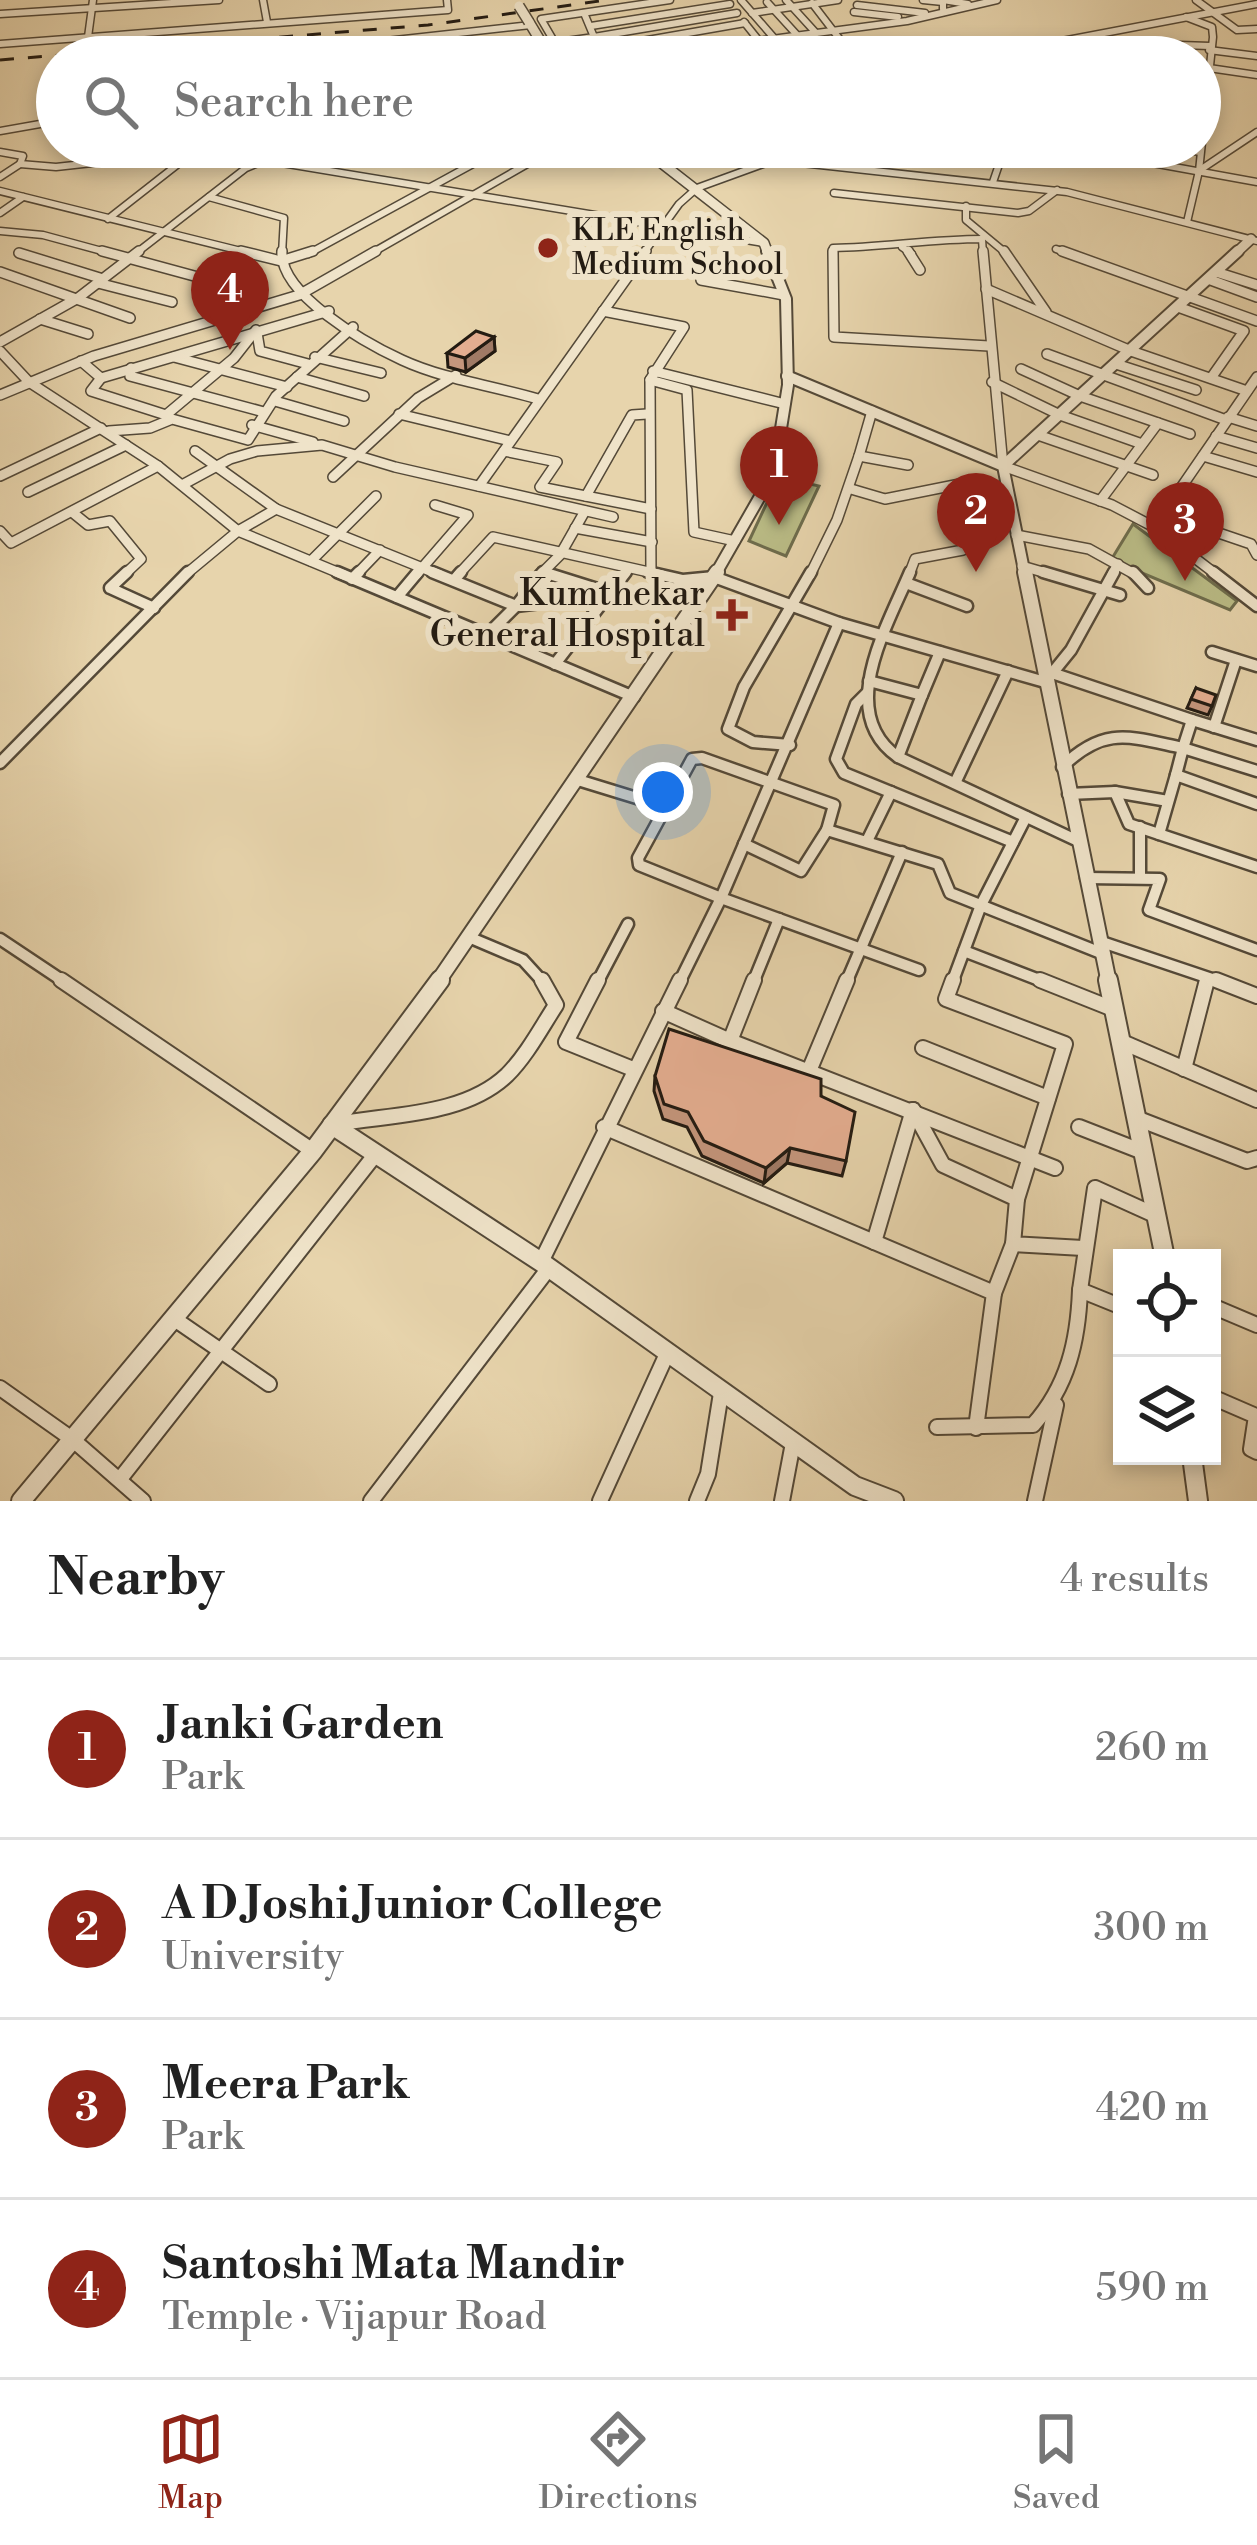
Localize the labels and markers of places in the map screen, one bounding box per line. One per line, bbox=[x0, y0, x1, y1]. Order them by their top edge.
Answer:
place label: KLE English Medium School bbox=[572, 212, 783, 284]
marker: KLE English Medium School bbox=[535, 235, 561, 261]
pin: 4 bbox=[191, 251, 269, 350]
pin: 1 bbox=[740, 426, 818, 525]
pin: 2 bbox=[937, 473, 1015, 572]
pin: 3 bbox=[1146, 482, 1224, 581]
place label: Kumthekar General Hospital bbox=[430, 572, 705, 658]
marker: Kumthekar General Hospital bbox=[716, 599, 748, 631]

